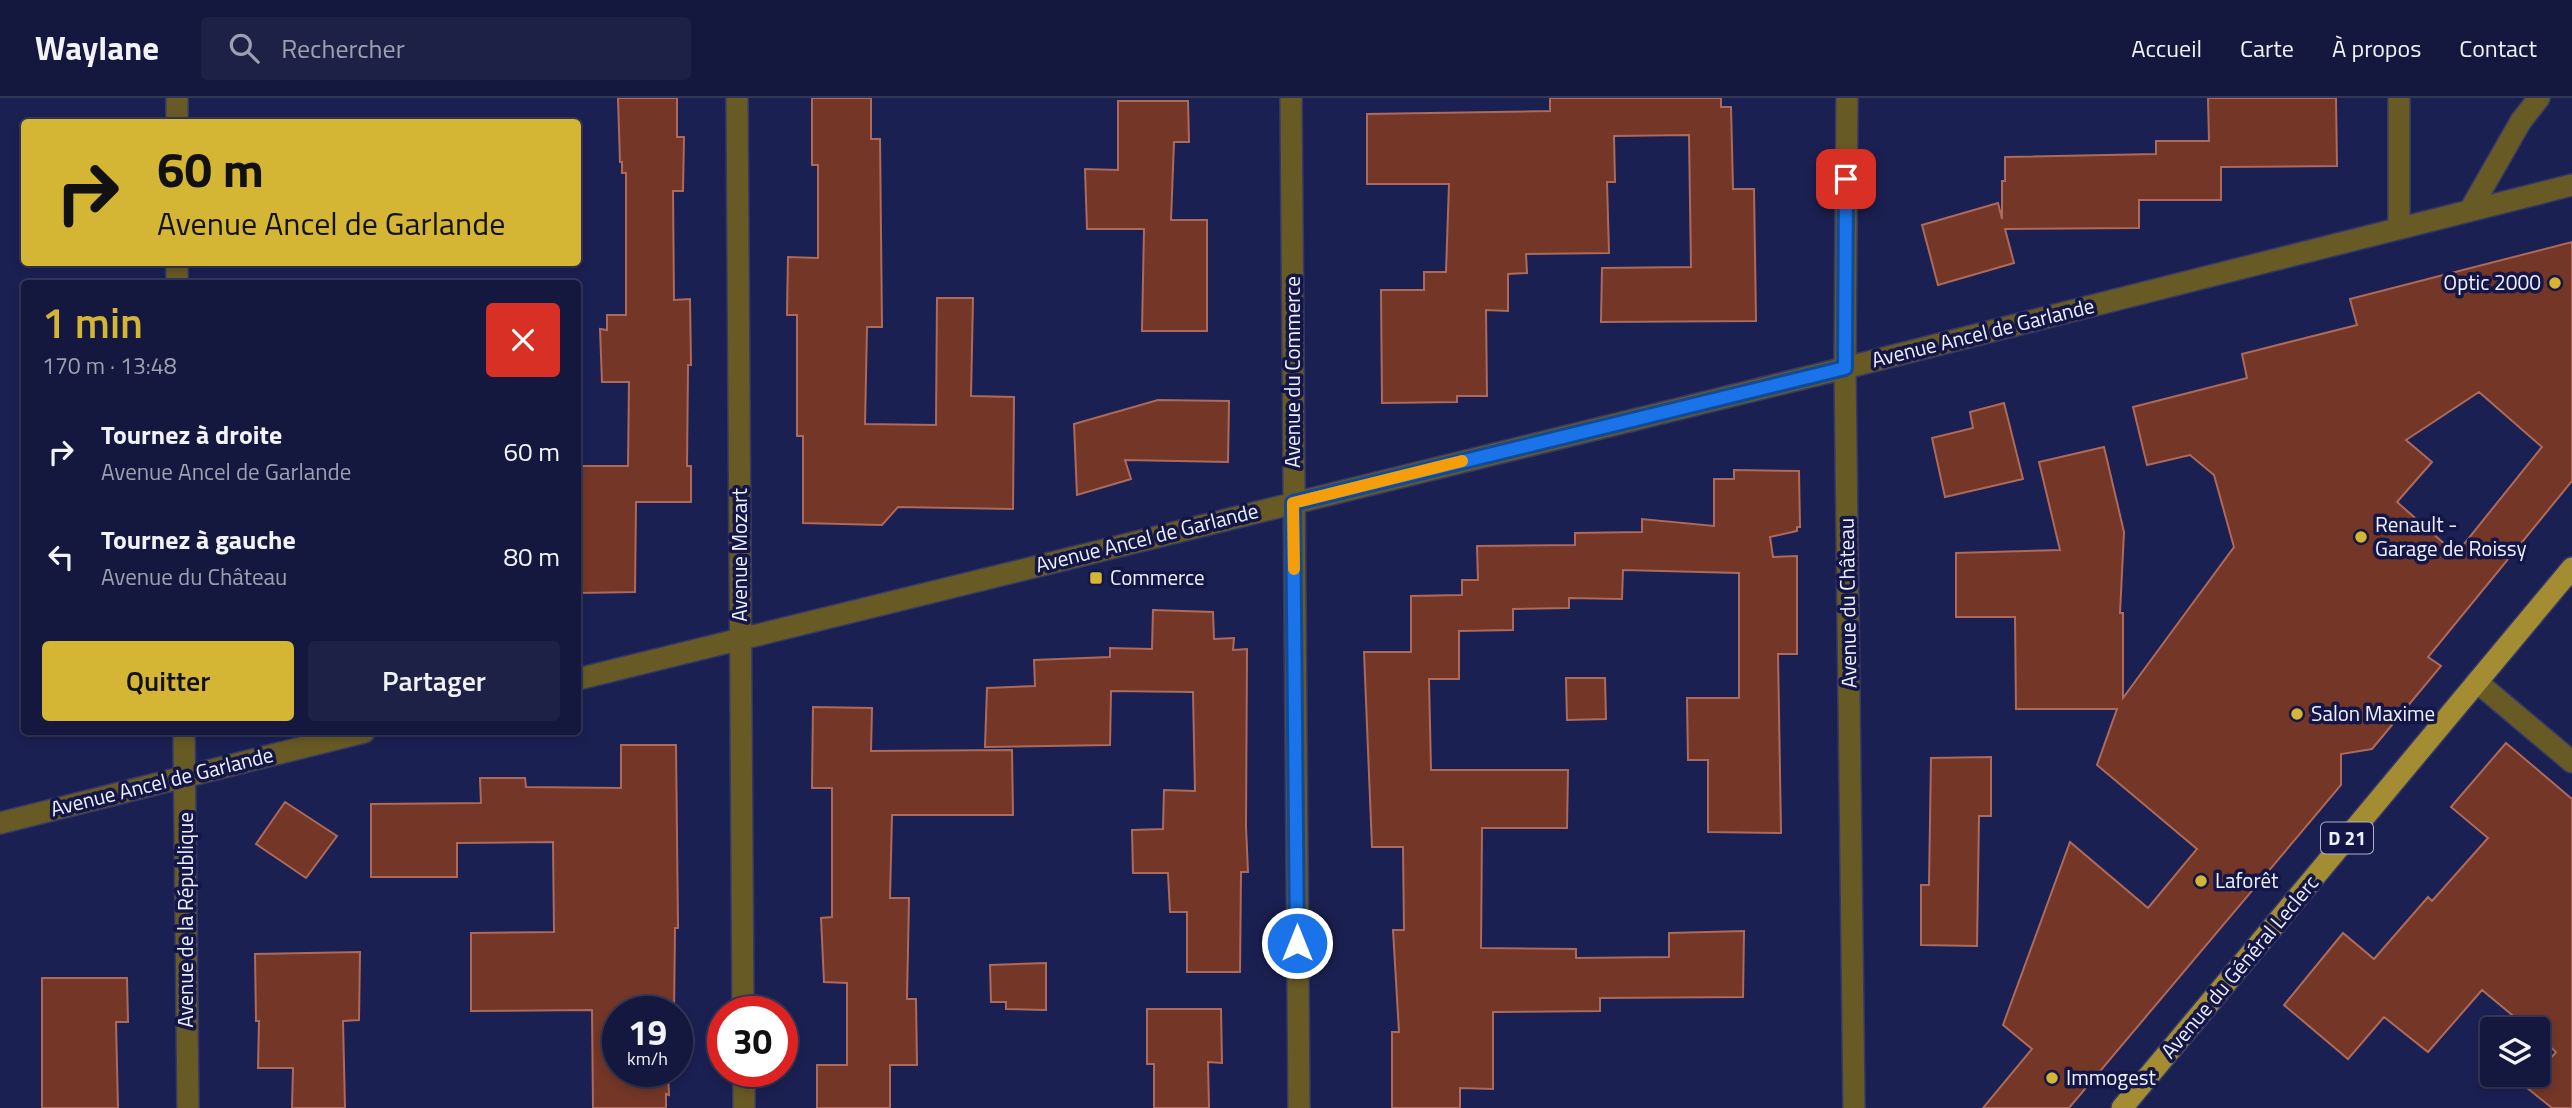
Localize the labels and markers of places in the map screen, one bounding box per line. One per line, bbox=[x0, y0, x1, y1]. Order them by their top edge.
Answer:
pin bbox=[1816, 149, 1876, 209]
place label: Optic 2000 bbox=[2443, 266, 2541, 298]
marker: Optic 2000 bbox=[2547, 275, 2563, 291]
place label: Renault - Garage de Roissy bbox=[2375, 508, 2527, 564]
marker: Renault - Garage de Roissy bbox=[2353, 529, 2369, 545]
place label: Commerce bbox=[1110, 561, 1205, 593]
marker: Commerce bbox=[1088, 570, 1104, 586]
place label: Salon Maxime bbox=[2311, 697, 2435, 729]
marker: Salon Maxime bbox=[2289, 706, 2305, 722]
place label: Laforêt bbox=[2215, 864, 2279, 896]
marker: Laforêt bbox=[2193, 873, 2209, 889]
place label: Immogest bbox=[2066, 1061, 2157, 1093]
marker: Immogest bbox=[2044, 1070, 2060, 1086]

